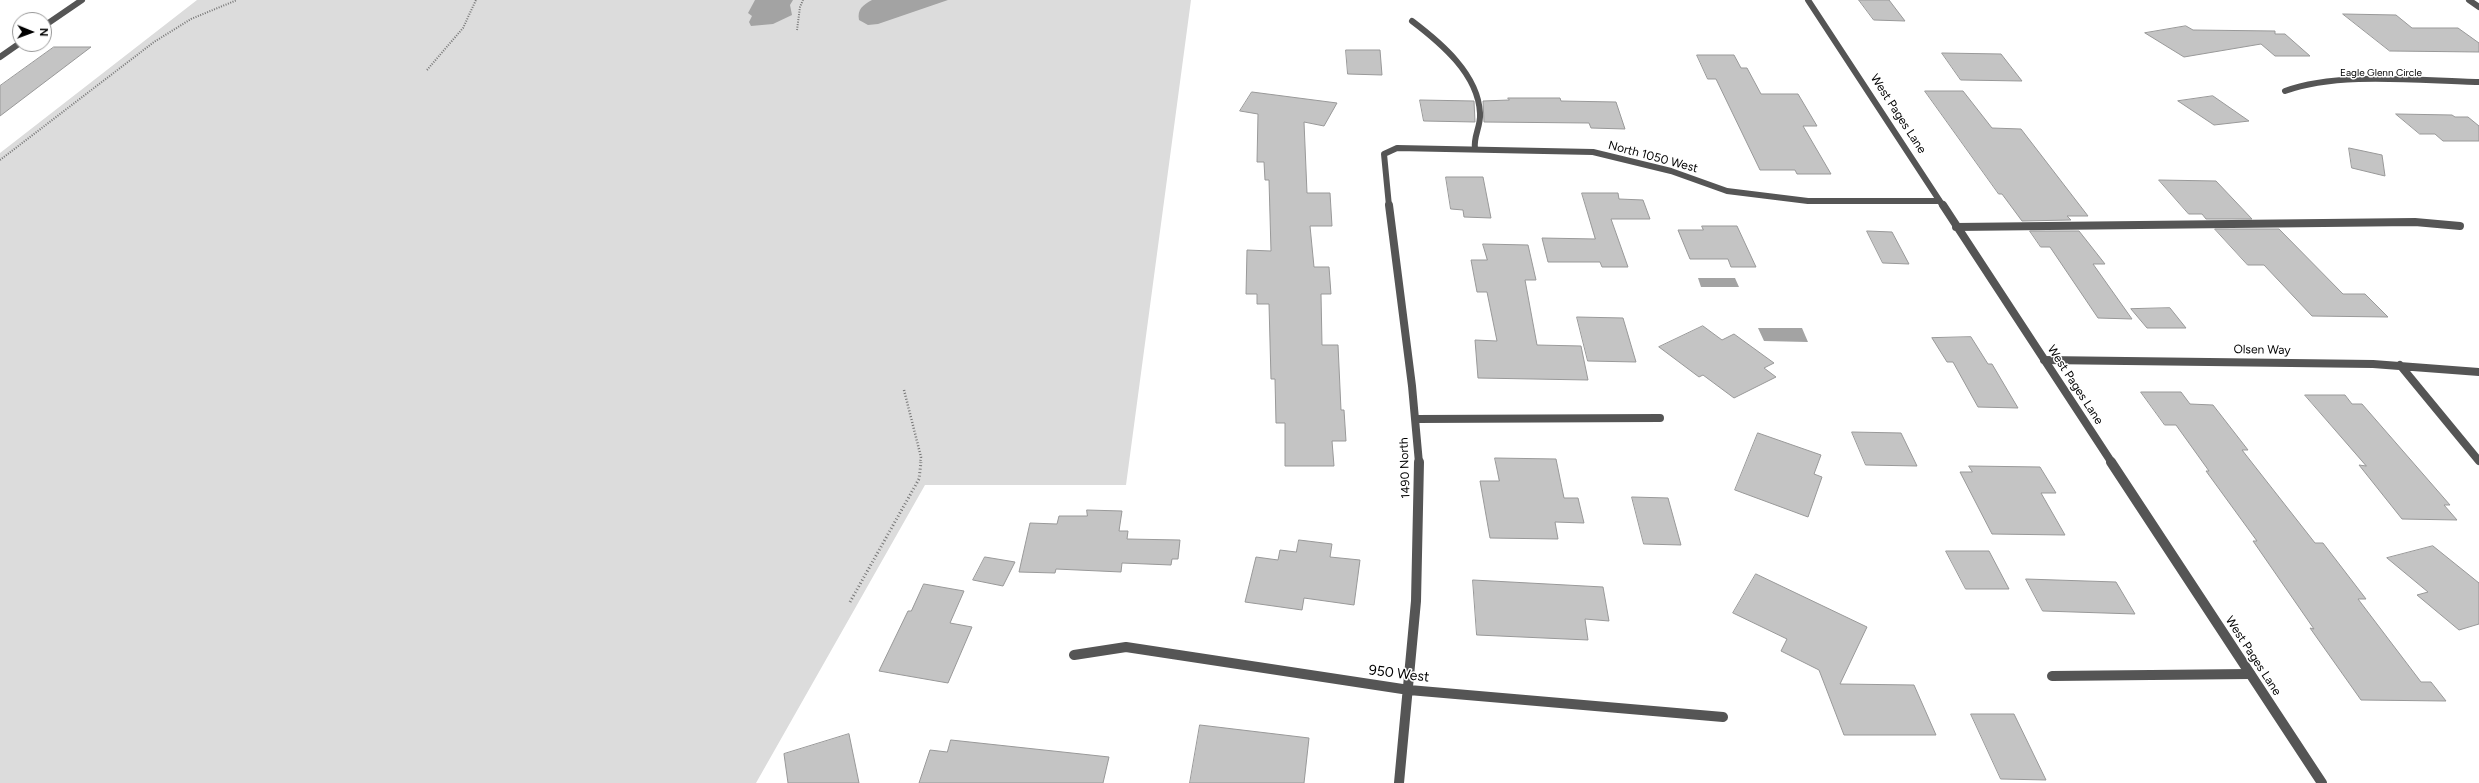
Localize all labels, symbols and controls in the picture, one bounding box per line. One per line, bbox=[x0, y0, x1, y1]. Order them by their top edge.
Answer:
north arrow bbox=[12, 12, 52, 52]
text: N bbox=[37, 28, 50, 37]
street label: Eagle Glenn Circle bbox=[2340, 67, 2422, 79]
street label: West Pages Lane bbox=[1867, 72, 1929, 156]
street label: North 1050 West bbox=[1607, 138, 1699, 176]
street label: Olsen Way bbox=[2233, 342, 2291, 358]
street label: West Pages Lane bbox=[2044, 343, 2106, 427]
street label: 1490 North bbox=[1397, 437, 1413, 499]
street label: West Pages Lane bbox=[2222, 614, 2284, 698]
street label: 950 West bbox=[1368, 662, 1430, 686]

